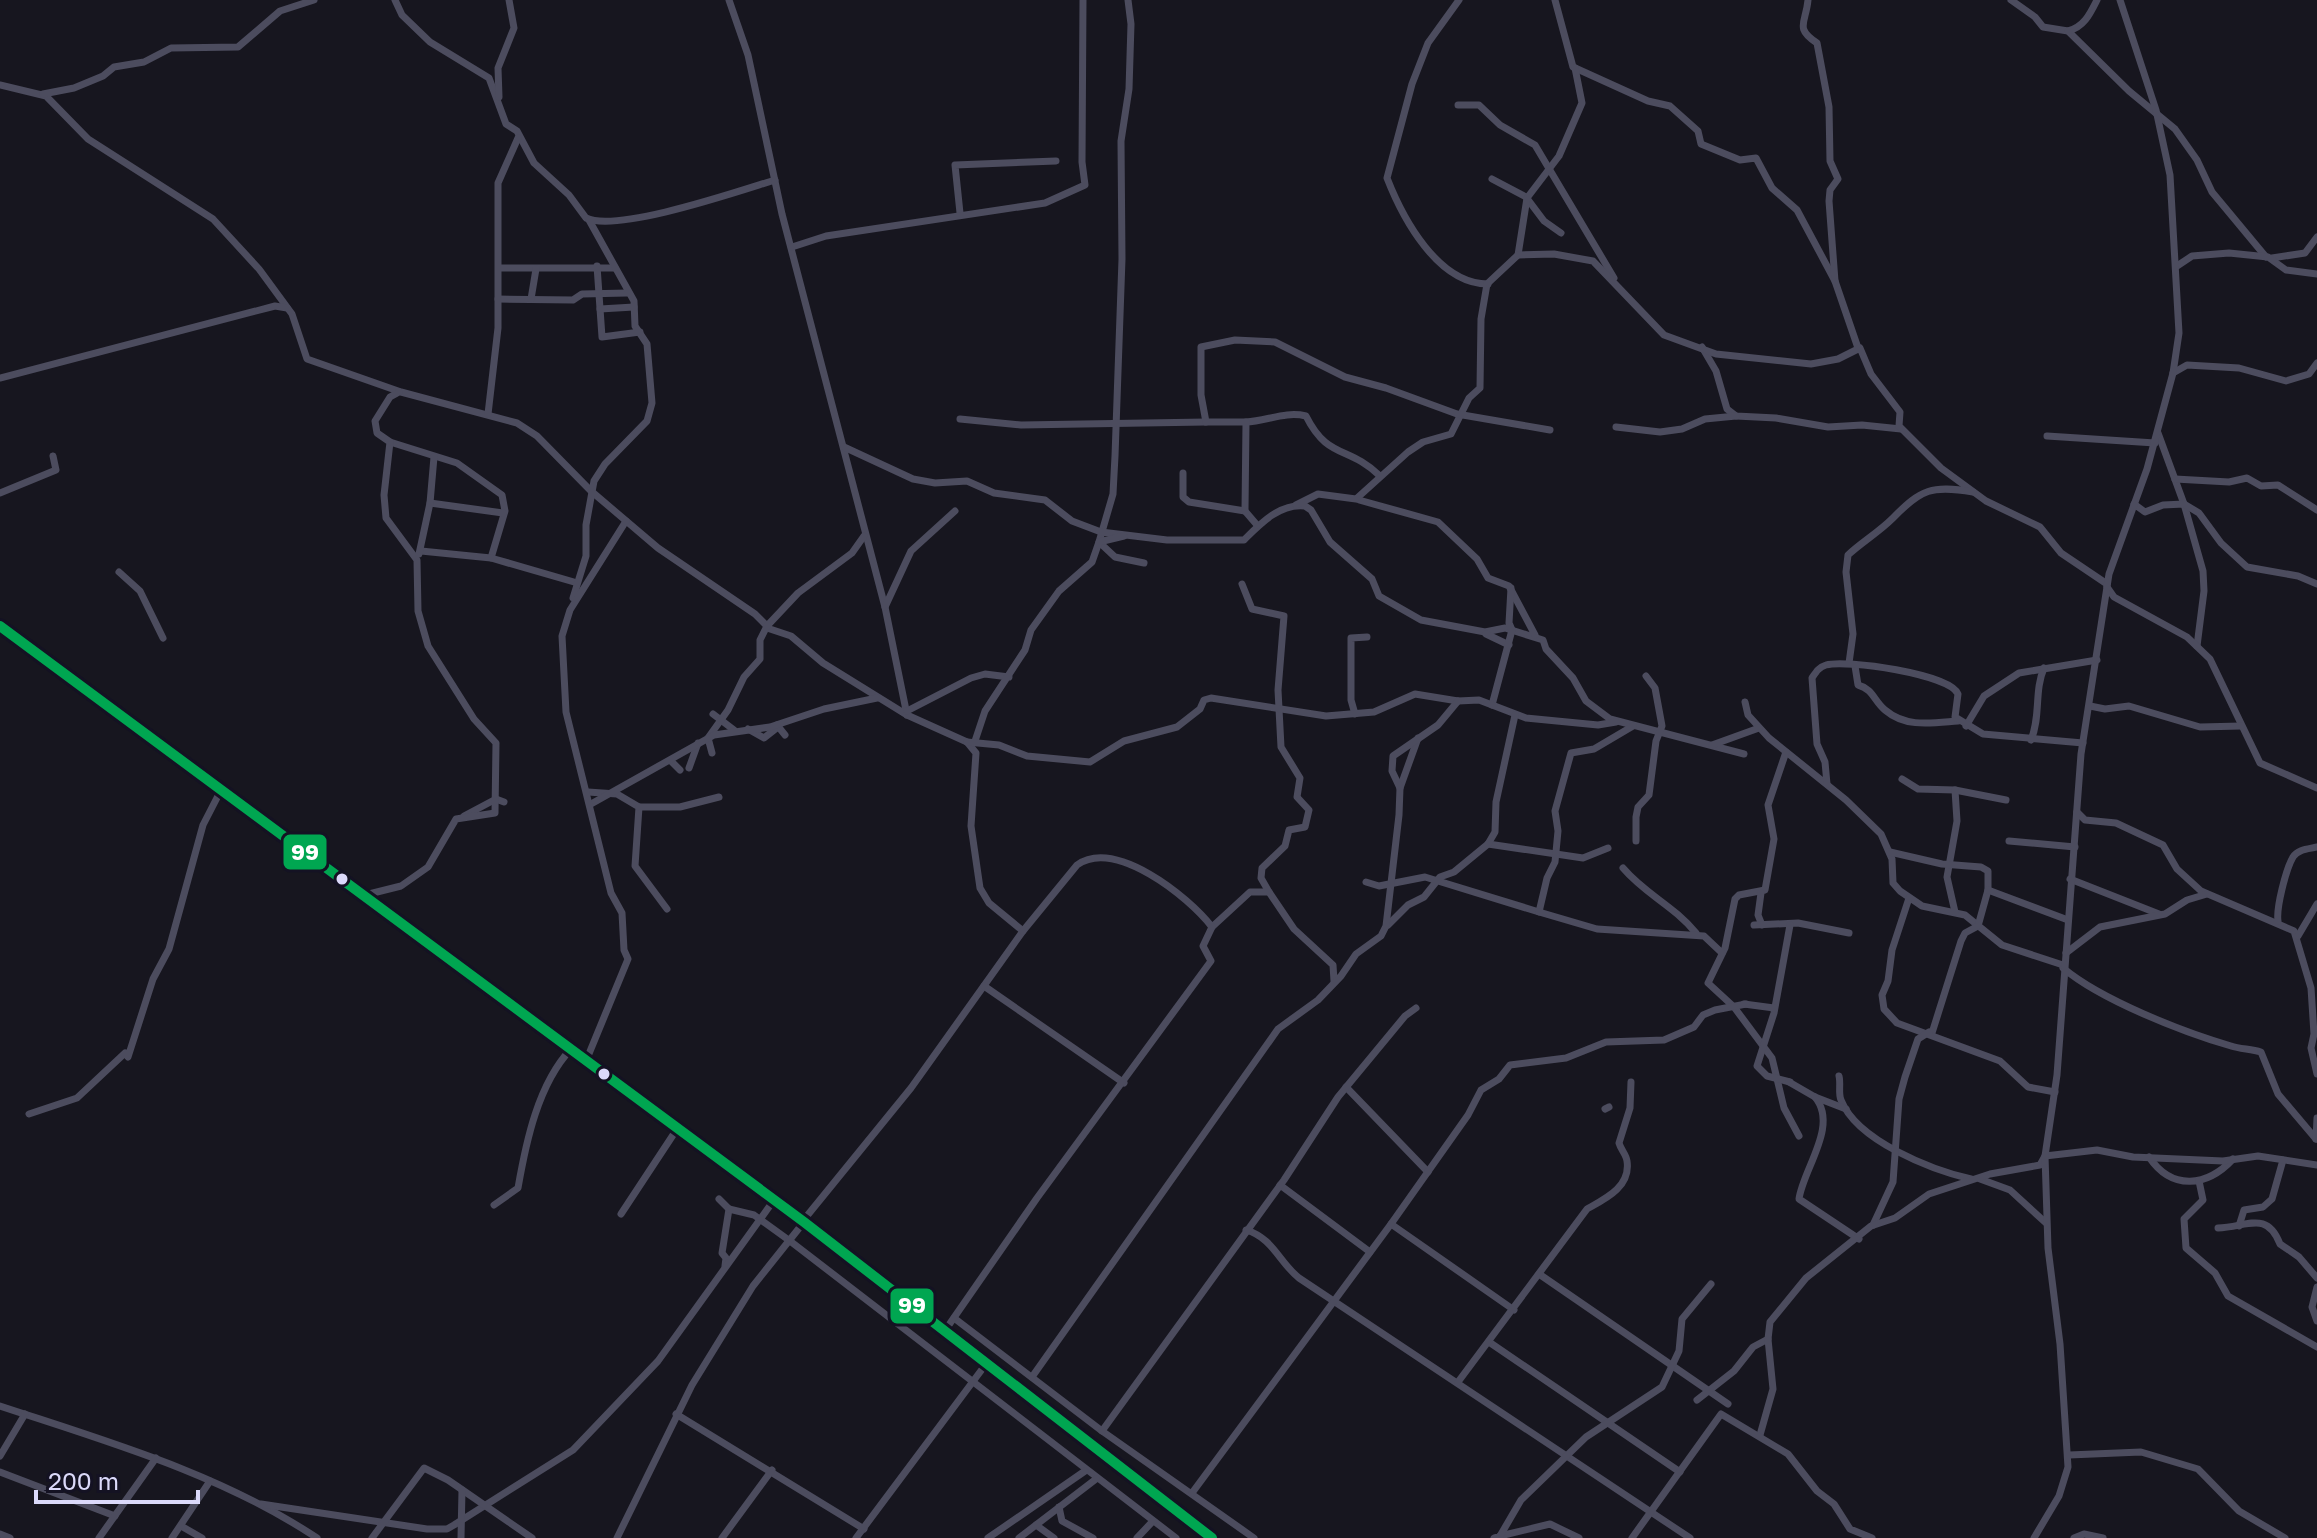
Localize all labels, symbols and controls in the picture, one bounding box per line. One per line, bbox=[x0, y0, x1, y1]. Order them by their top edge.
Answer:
line badge: 99 bbox=[282, 833, 328, 871]
text: 99 bbox=[291, 838, 319, 865]
unlabelled marker bbox=[334, 871, 350, 887]
unlabelled marker bbox=[596, 1066, 612, 1082]
line badge: 99 bbox=[889, 1287, 935, 1325]
text: 99 bbox=[898, 1291, 926, 1318]
scale bar bbox=[36, 1454, 198, 1504]
text: 200 m bbox=[48, 1466, 119, 1495]

